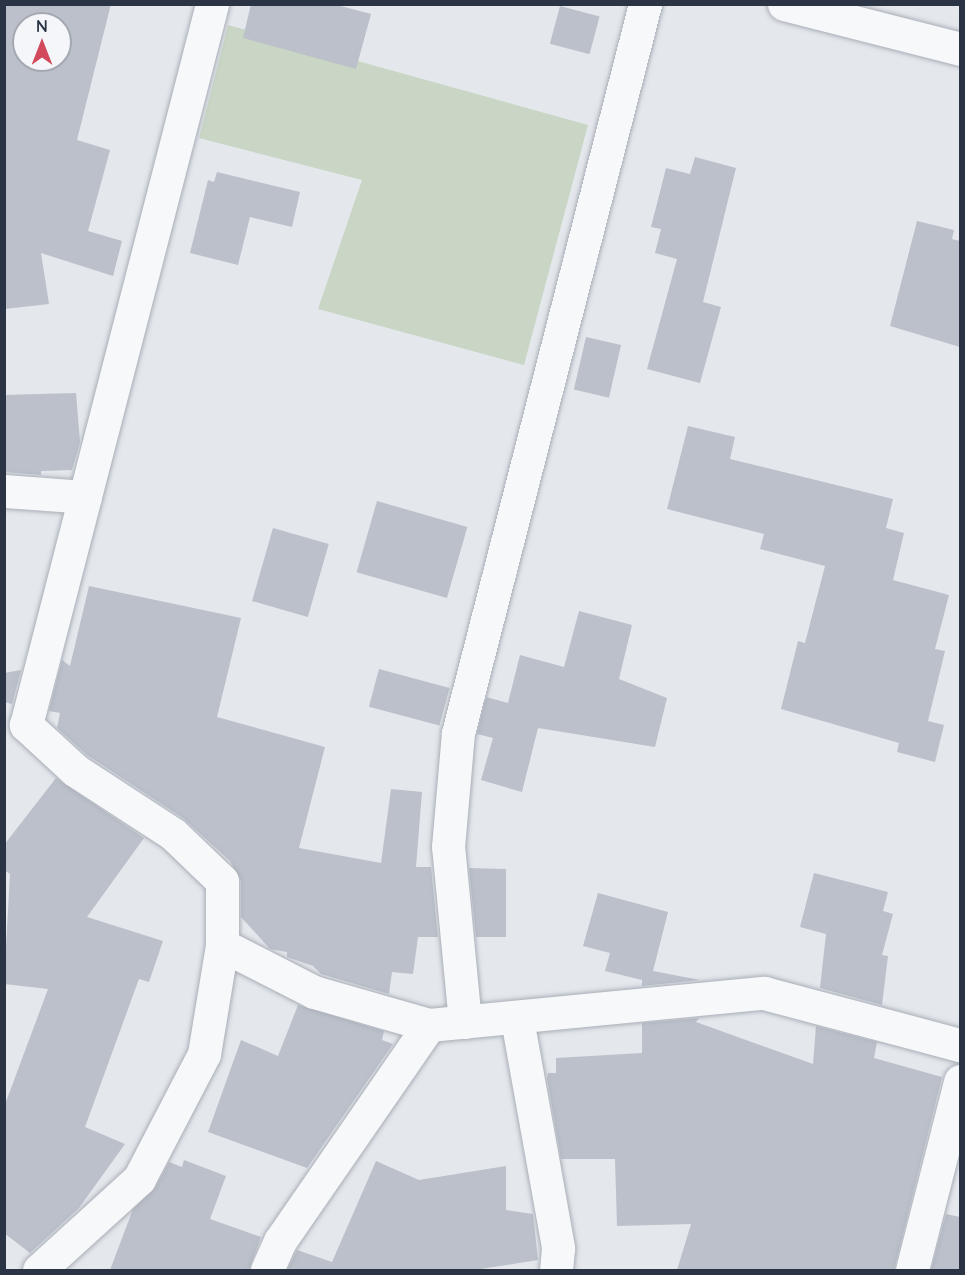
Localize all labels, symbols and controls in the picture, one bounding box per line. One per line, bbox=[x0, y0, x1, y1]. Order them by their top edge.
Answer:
north arrow bbox=[12, 12, 72, 72]
text: N bbox=[36, 16, 48, 36]

